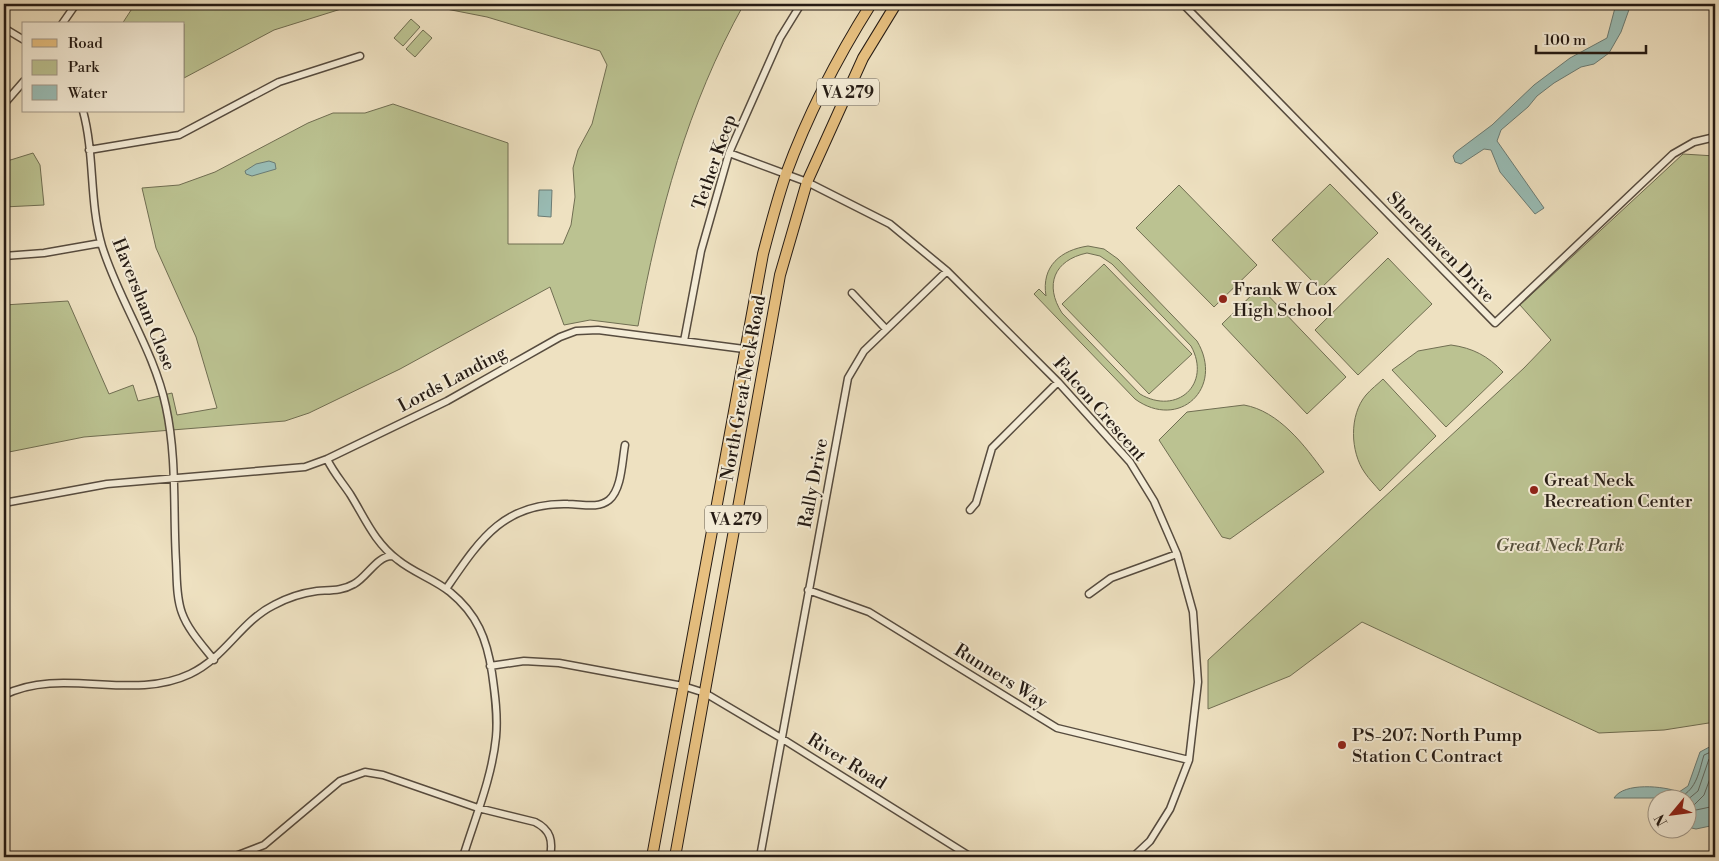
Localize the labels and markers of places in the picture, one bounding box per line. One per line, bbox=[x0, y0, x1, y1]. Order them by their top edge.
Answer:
place label: Frank W Cox High School bbox=[1233, 278, 1337, 322]
marker: Frank W Cox High School bbox=[1217, 293, 1229, 305]
place label: Great Neck Recreation Center bbox=[1544, 469, 1693, 513]
marker: Great Neck Recreation Center bbox=[1528, 484, 1540, 496]
place label: PS-207: North Pump Station C Contract bbox=[1352, 724, 1522, 768]
marker: PS-207: North Pump Station C Contract bbox=[1336, 739, 1348, 751]

